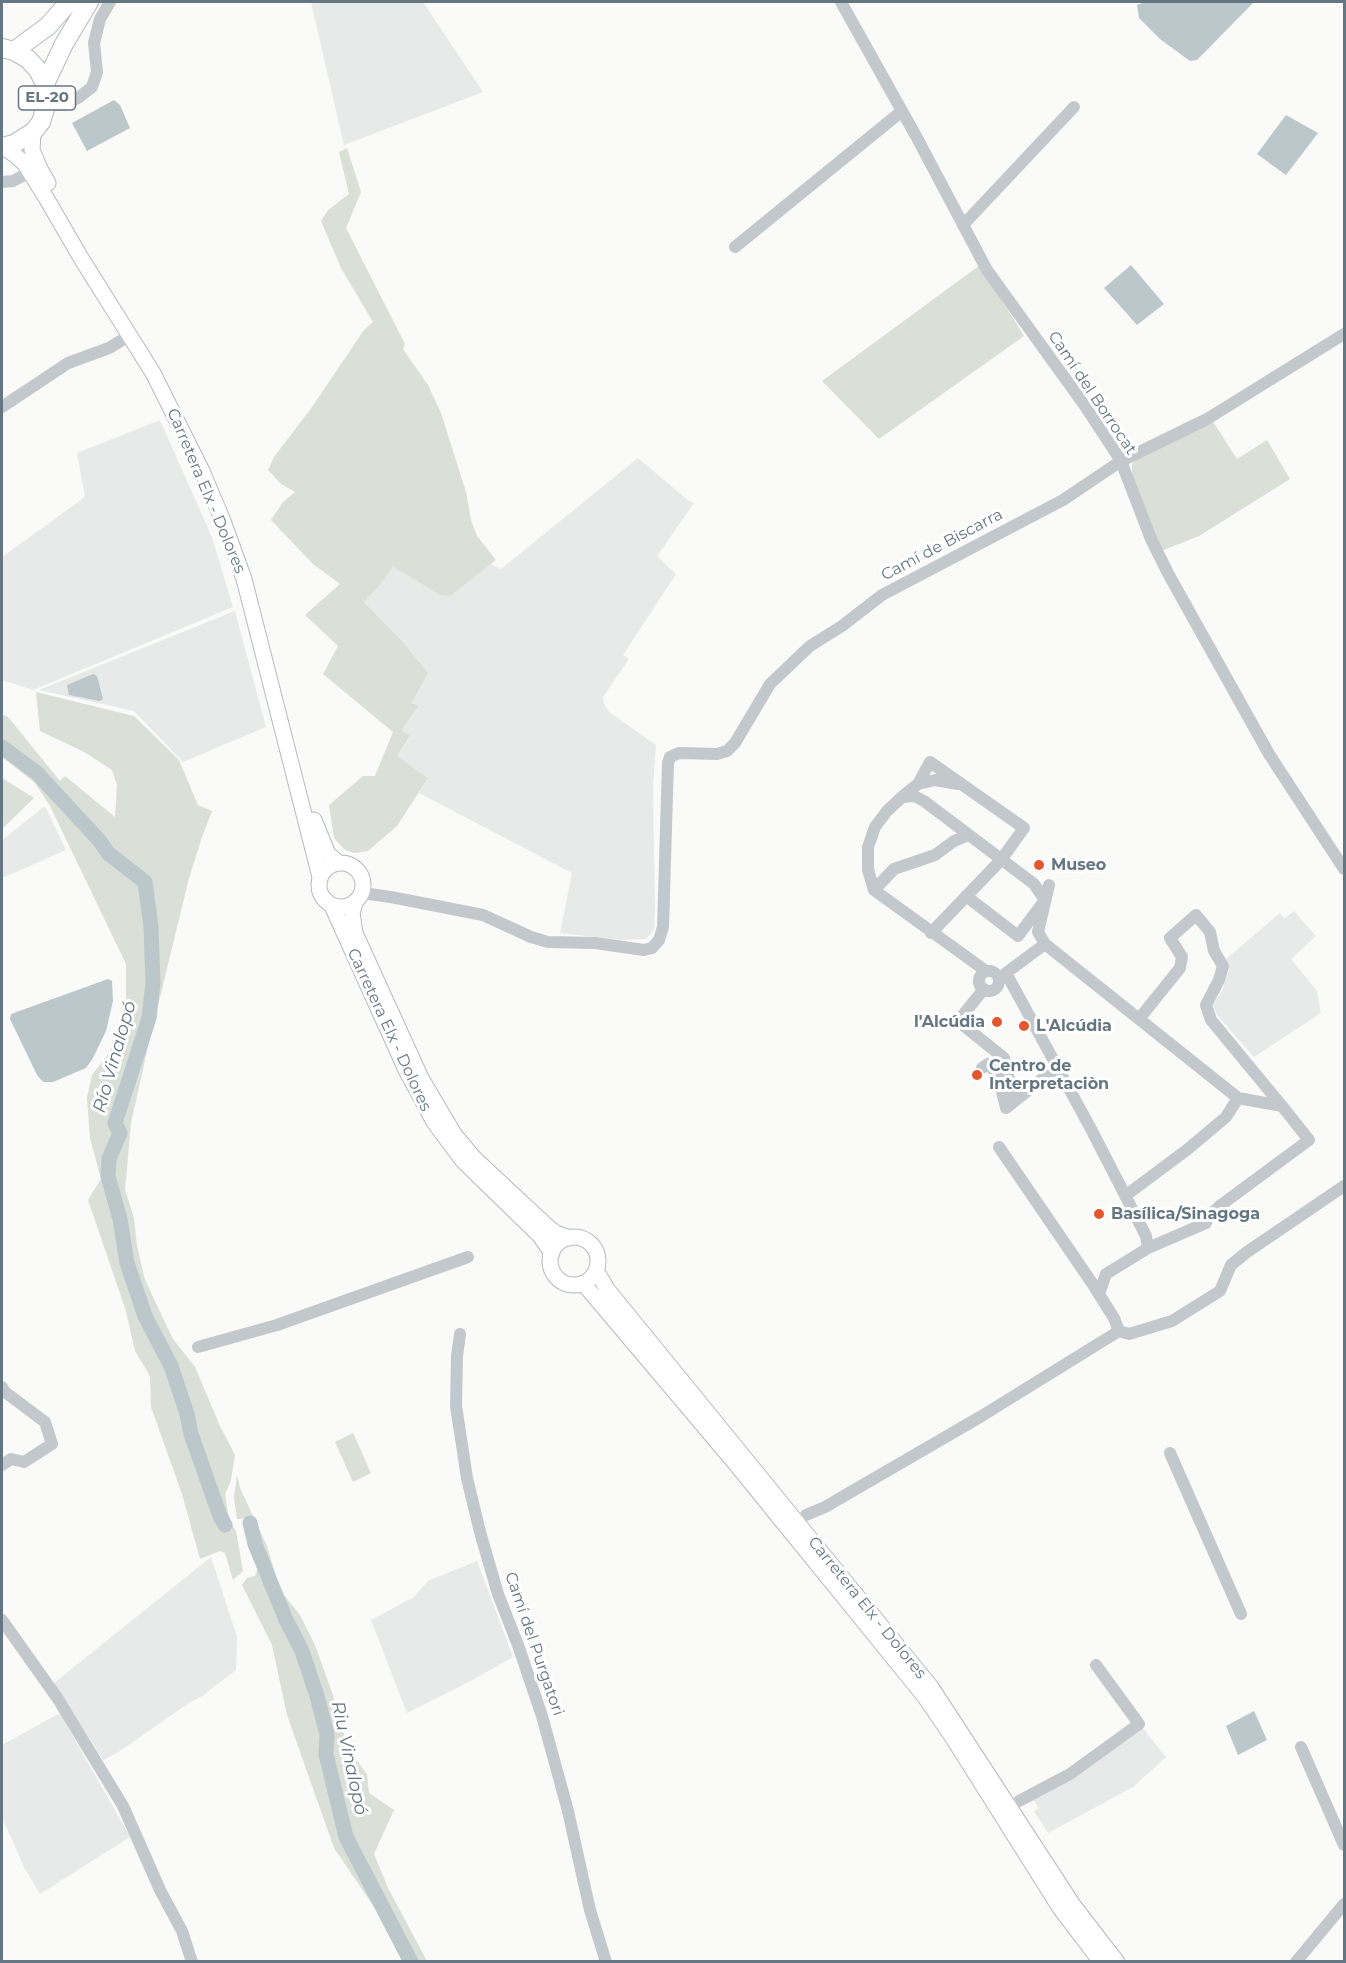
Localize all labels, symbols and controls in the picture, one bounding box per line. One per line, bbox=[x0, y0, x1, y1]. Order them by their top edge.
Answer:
road number: EL-20 bbox=[18, 86, 76, 110]
street label: Camí del Borrocat bbox=[1044, 328, 1140, 458]
street label: Carretera Elx - Dolores bbox=[163, 406, 249, 576]
street label: Camí de Biscarra bbox=[878, 505, 1006, 585]
place label: Museo bbox=[1051, 855, 1106, 875]
marker: Museo bbox=[1032, 858, 1046, 872]
street label: Carretera Elx - Dolores bbox=[343, 946, 435, 1114]
water label: Río Vinalopó bbox=[89, 999, 141, 1115]
place label: l'Alcúdia bbox=[914, 1012, 985, 1032]
marker: l'Alcúdia bbox=[990, 1015, 1004, 1029]
place label: L'Alcúdia bbox=[1036, 1016, 1112, 1036]
marker: L'Alcúdia bbox=[1017, 1019, 1031, 1033]
place label: Centro de Interpretaciòn bbox=[989, 1056, 1109, 1094]
marker: Centro de Interpretaciòn bbox=[970, 1068, 984, 1082]
place label: Basílica/Sinagoga bbox=[1111, 1204, 1260, 1224]
marker: Basílica/Sinagoga bbox=[1092, 1207, 1106, 1221]
street label: Carretera Elx - Dolores bbox=[804, 1533, 930, 1683]
street label: Camí del Purgatori bbox=[500, 1570, 568, 1718]
water label: Riu Vinalopó bbox=[326, 1699, 372, 1817]

